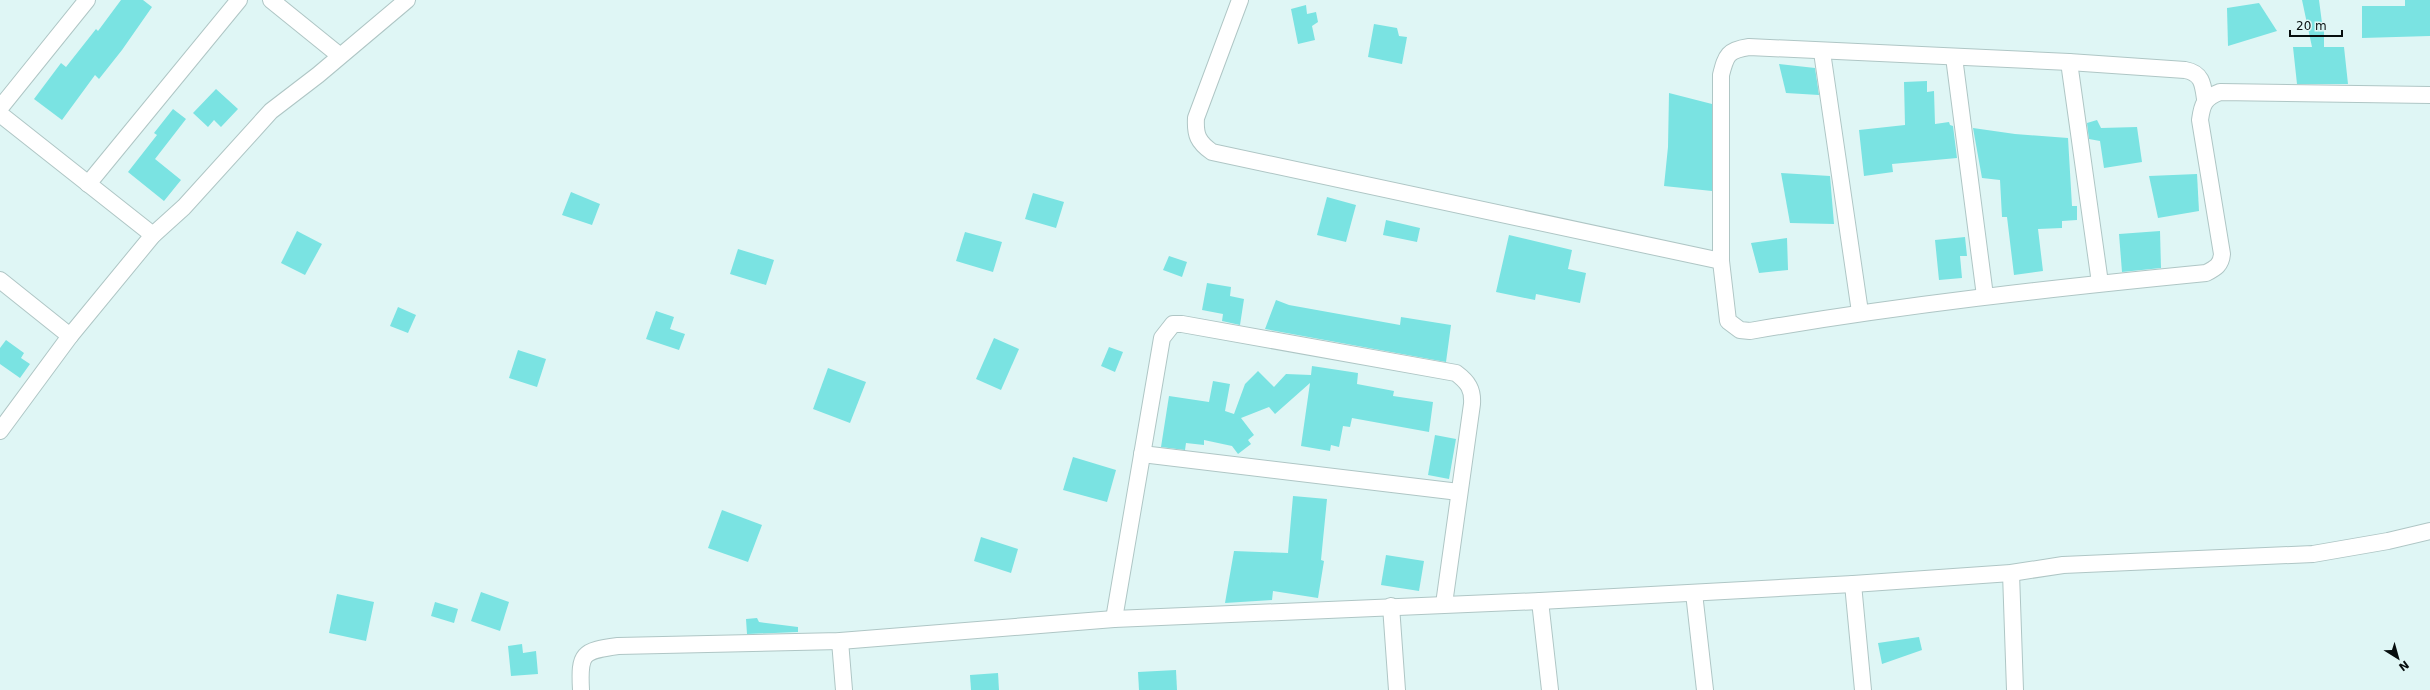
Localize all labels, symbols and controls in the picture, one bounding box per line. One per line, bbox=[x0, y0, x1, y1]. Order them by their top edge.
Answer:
scale bar bbox=[2290, 12, 2342, 38]
text: 20 m bbox=[2296, 19, 2327, 33]
north arrow bbox=[2378, 638, 2418, 678]
text: N bbox=[2396, 658, 2411, 674]

